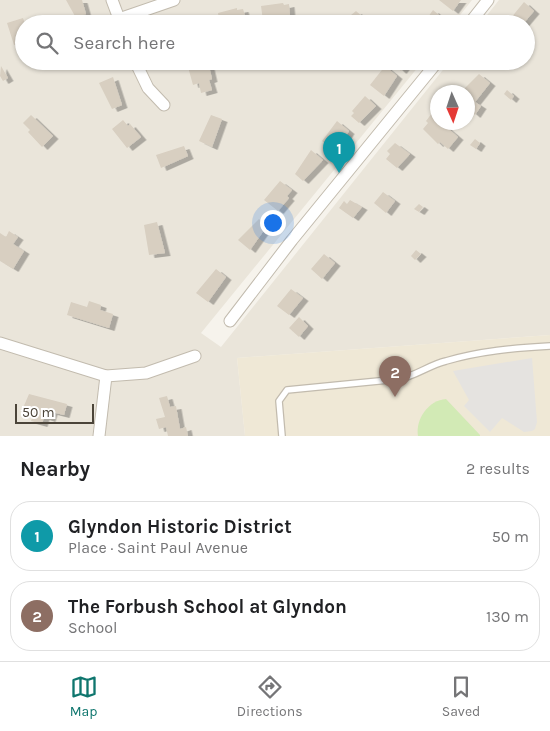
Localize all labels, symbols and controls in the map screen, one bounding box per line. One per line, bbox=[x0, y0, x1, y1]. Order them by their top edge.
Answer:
search box bbox=[15, 15, 535, 70]
icon: search bbox=[33, 29, 61, 57]
text: Search here bbox=[73, 32, 175, 54]
north arrow bbox=[430, 85, 475, 130]
pin: 1 bbox=[323, 132, 355, 173]
your location bbox=[260, 210, 286, 236]
pin: 2 bbox=[379, 356, 411, 397]
scale bar bbox=[15, 401, 94, 424]
text: 50 m bbox=[22, 404, 55, 421]
text: Nearby bbox=[20, 457, 90, 481]
text: 2 results bbox=[466, 459, 530, 478]
text: Glyndon Historic District bbox=[68, 516, 292, 538]
text: 1 bbox=[34, 527, 40, 546]
text: 50 m bbox=[492, 527, 529, 546]
text: Place · Saint Paul Avenue bbox=[68, 538, 248, 557]
text: The Forbush School at Glyndon bbox=[68, 596, 347, 618]
text: 2 bbox=[32, 607, 42, 626]
text: 130 m bbox=[486, 607, 529, 626]
text: School bbox=[68, 618, 118, 637]
tab: Map bbox=[70, 673, 98, 720]
tab: Directions bbox=[237, 673, 303, 720]
tab: Saved bbox=[442, 673, 480, 720]

